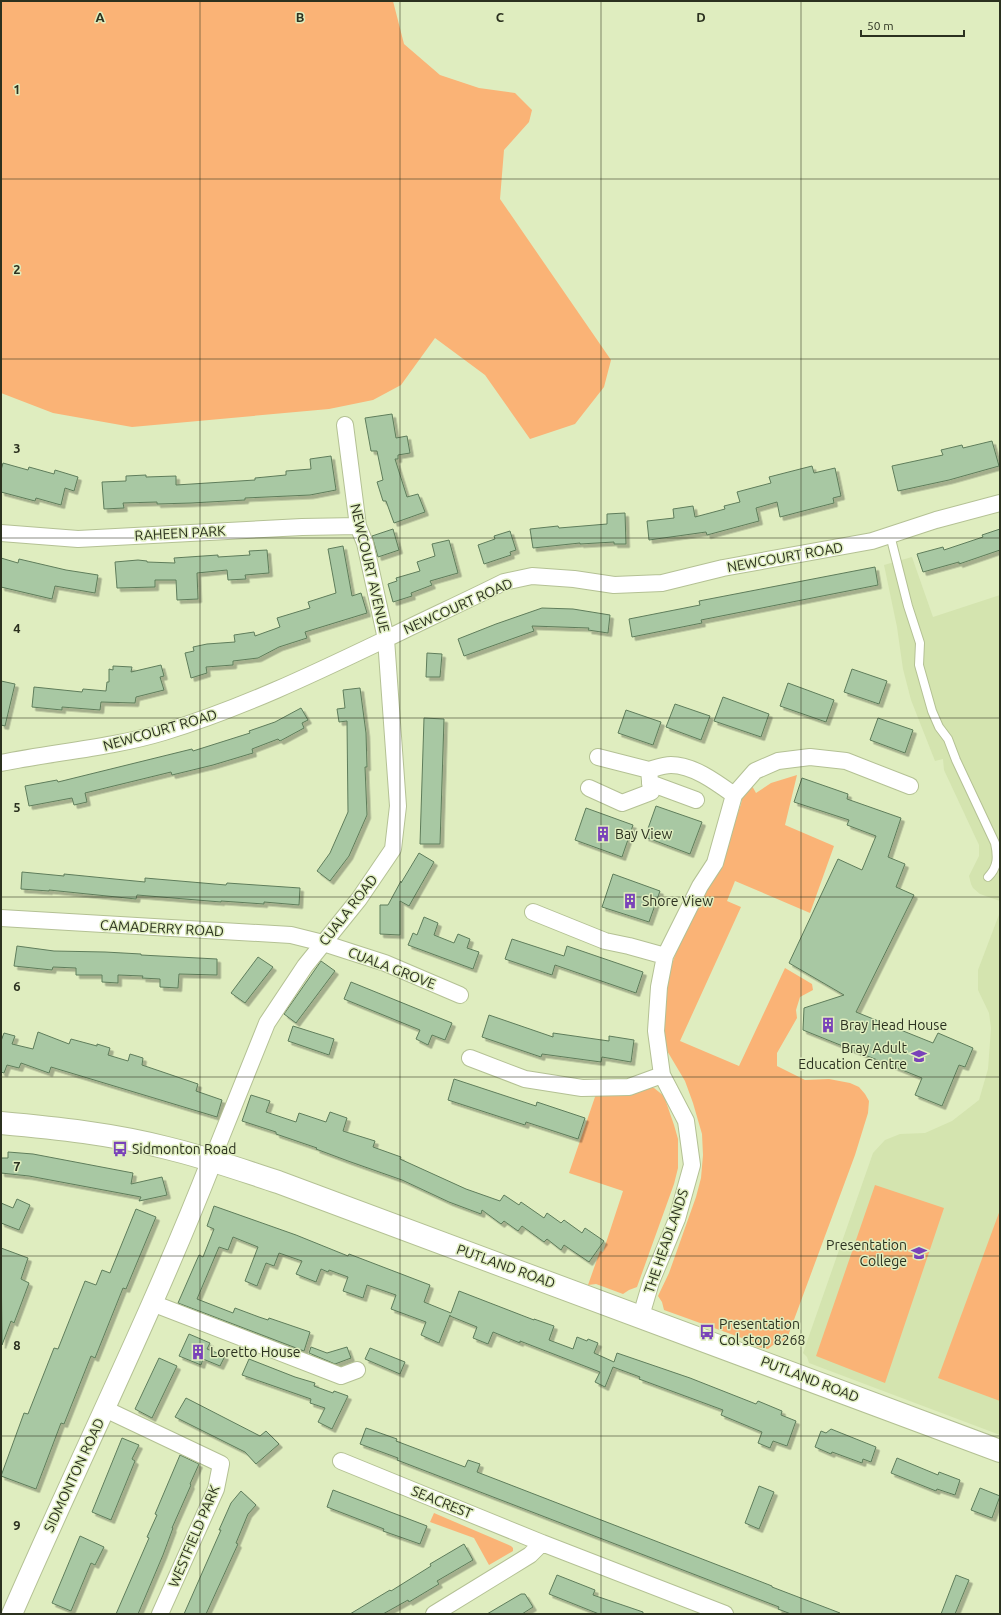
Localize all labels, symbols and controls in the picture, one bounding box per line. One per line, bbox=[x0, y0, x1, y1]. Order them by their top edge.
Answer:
text: A bbox=[95, 10, 105, 24]
text: B bbox=[296, 10, 305, 24]
text: C bbox=[496, 10, 505, 24]
text: D bbox=[696, 10, 706, 24]
scale bar bbox=[861, 12, 964, 38]
text: 50 m bbox=[867, 19, 894, 32]
text: 1 bbox=[13, 82, 21, 96]
text: 2 bbox=[13, 262, 21, 276]
text: 3 bbox=[13, 441, 21, 455]
street label: NEWCOURT AVENUE bbox=[347, 502, 393, 634]
street label: RAHEEN PARK bbox=[134, 523, 226, 543]
street label: NEWCOURT ROAD bbox=[726, 539, 844, 575]
street label: NEWCOURT ROAD bbox=[401, 575, 515, 637]
text: 4 bbox=[13, 621, 21, 635]
street label: NEWCOURT ROAD bbox=[101, 706, 219, 754]
text: 5 bbox=[13, 800, 21, 814]
building icon: Bay View bbox=[594, 825, 612, 843]
place label: Bay View bbox=[615, 826, 672, 842]
street label: CUALA ROAD bbox=[315, 871, 381, 949]
building icon: Shore View bbox=[621, 892, 639, 910]
place label: Shore View bbox=[642, 893, 713, 909]
street label: CAMADERRY ROAD bbox=[100, 917, 224, 939]
street label: CUALA GROVE bbox=[346, 944, 438, 992]
text: 6 bbox=[13, 979, 21, 993]
building icon: Bray Head House bbox=[819, 1016, 837, 1034]
place label: Bray Head House bbox=[840, 1017, 947, 1033]
place label: Bray Adult Education Centre bbox=[798, 1040, 907, 1072]
school or university icon: Bray Adult Education Centre bbox=[910, 1047, 928, 1065]
bus stop icon: Sidmonton Road bbox=[111, 1140, 129, 1158]
place label: Sidmonton Road bbox=[132, 1141, 236, 1157]
text: 7 bbox=[13, 1159, 21, 1173]
street label: THE HEADLANDS bbox=[641, 1187, 691, 1295]
place label: Presentation College bbox=[826, 1237, 907, 1269]
street label: PUTLAND ROAD bbox=[454, 1241, 558, 1291]
school or university icon: Presentation College bbox=[910, 1244, 928, 1262]
place label: Presentation Col stop 8268 bbox=[719, 1316, 805, 1348]
bus stop icon: Presentation Col stop 8268 bbox=[698, 1323, 716, 1341]
text: 8 bbox=[13, 1338, 21, 1352]
building icon: Loretto House bbox=[189, 1343, 207, 1361]
place label: Loretto House bbox=[210, 1344, 300, 1360]
street label: PUTLAND ROAD bbox=[759, 1353, 861, 1405]
street label: SIDMONTON ROAD bbox=[41, 1415, 107, 1535]
street label: WESTFIELD PARK bbox=[165, 1482, 223, 1589]
street label: SEACREST bbox=[409, 1482, 475, 1522]
text: 9 bbox=[13, 1518, 21, 1532]

